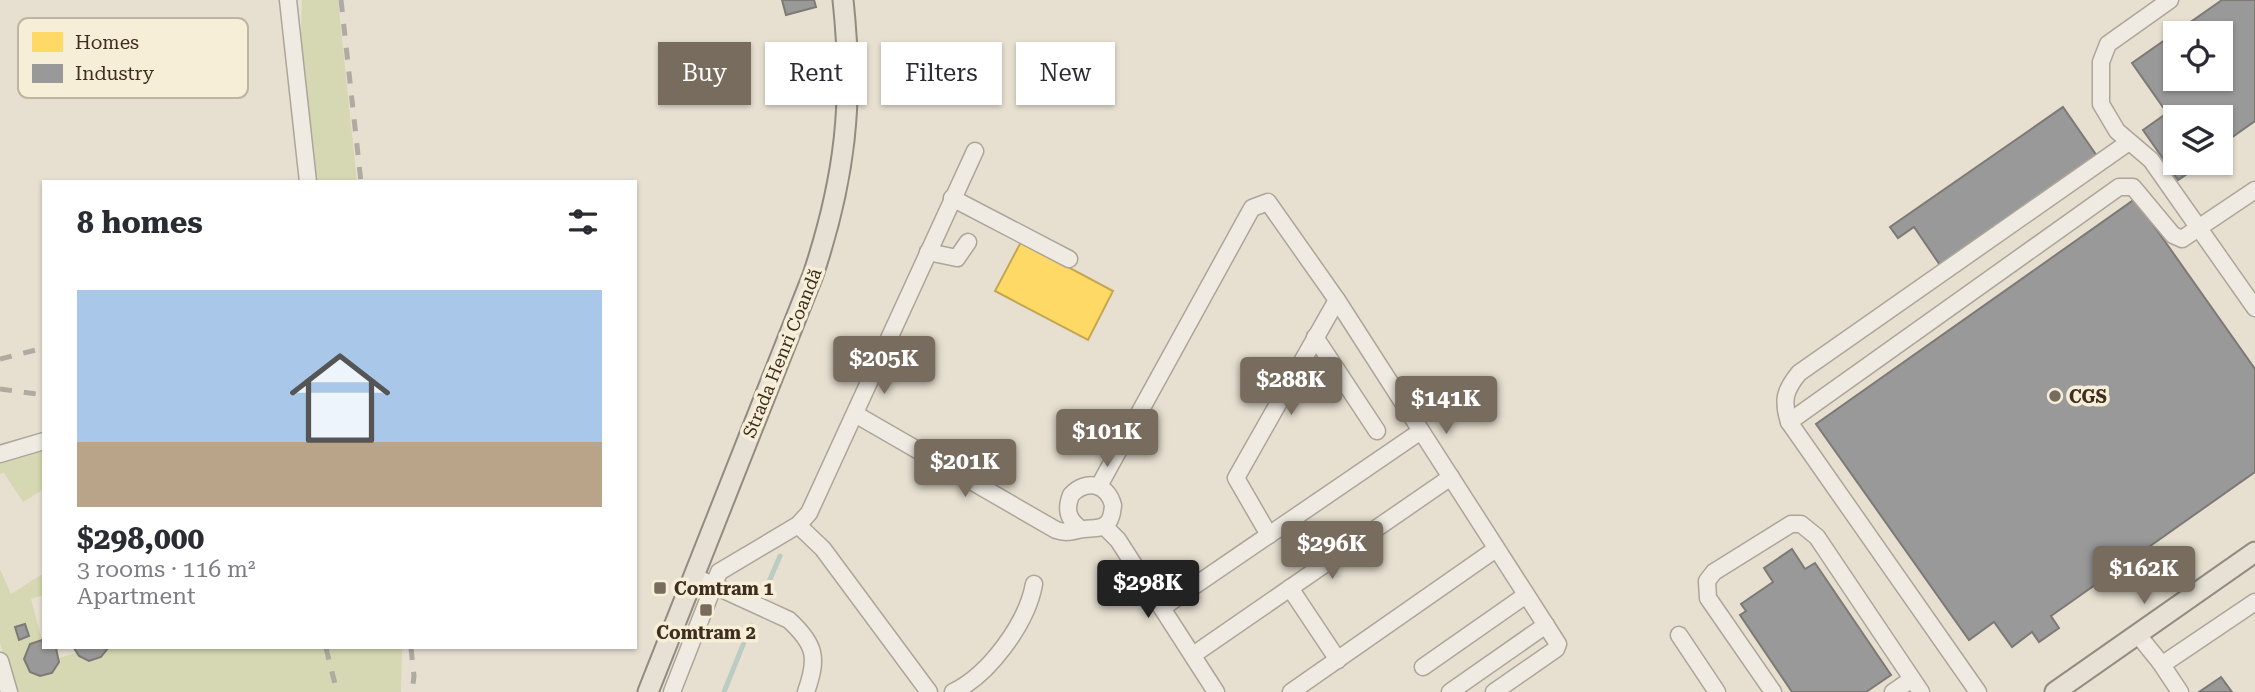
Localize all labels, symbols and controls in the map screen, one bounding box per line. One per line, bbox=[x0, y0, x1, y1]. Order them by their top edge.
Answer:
legend bbox=[18, 18, 248, 98]
map controls bbox=[2163, 21, 2233, 175]
button: locate bbox=[2163, 21, 2233, 91]
text: Homes bbox=[75, 31, 139, 54]
chip: Buy bbox=[658, 42, 751, 105]
chip: Rent bbox=[765, 42, 867, 105]
chip: Filters bbox=[881, 42, 1002, 105]
chip: New bbox=[1016, 42, 1115, 105]
text: Industry bbox=[75, 62, 155, 85]
button: layers bbox=[2163, 105, 2233, 175]
icon: filters bbox=[564, 203, 602, 241]
text: 8 homes bbox=[77, 205, 203, 240]
street label: Strada Henri Coandă bbox=[738, 265, 826, 441]
icon: home bbox=[277, 335, 403, 461]
pin: $205K bbox=[835, 336, 933, 396]
text: $205K bbox=[849, 345, 919, 372]
pin: $288K bbox=[1242, 358, 1340, 417]
text: $288K bbox=[1256, 366, 1326, 393]
pin: $141K bbox=[1397, 376, 1495, 436]
text: $141K bbox=[1411, 385, 1481, 412]
place label: CGS bbox=[2069, 386, 2107, 407]
marker: CGS bbox=[2047, 388, 2063, 404]
pin: $101K bbox=[1058, 410, 1156, 469]
text: $101K bbox=[1072, 418, 1142, 445]
pin: $201K bbox=[916, 440, 1014, 499]
text: $201K bbox=[930, 448, 1000, 475]
text: $298,000 bbox=[77, 521, 204, 556]
pin: $296K bbox=[1283, 522, 1381, 581]
text: $296K bbox=[1297, 530, 1367, 557]
pin: $162K bbox=[2095, 546, 2193, 606]
text: $162K bbox=[2109, 555, 2179, 582]
text: 3 rooms · 116 m² bbox=[77, 556, 255, 583]
pin: $298K bbox=[1099, 560, 1197, 620]
text: $298K bbox=[1113, 569, 1183, 596]
place label: Comtram 1 bbox=[674, 578, 774, 599]
marker: Comtram 1 bbox=[652, 580, 668, 596]
text: Apartment bbox=[77, 583, 196, 610]
marker: Comtram 2 bbox=[698, 602, 714, 618]
place label: Comtram 2 bbox=[656, 622, 756, 643]

